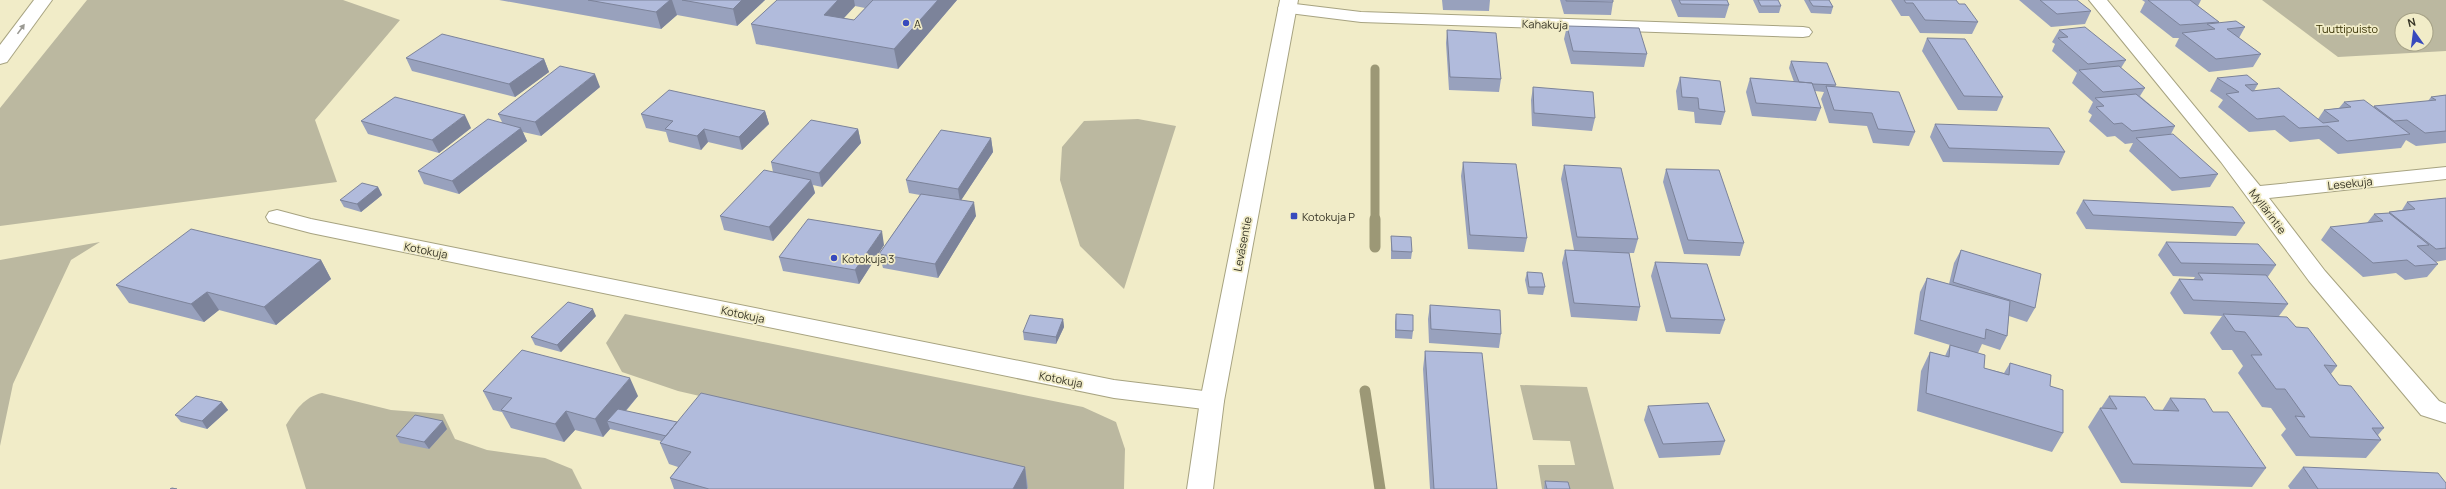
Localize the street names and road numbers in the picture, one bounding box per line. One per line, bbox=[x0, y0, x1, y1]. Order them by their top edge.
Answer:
street label: Kahakuja bbox=[1522, 16, 1568, 32]
street label: Lesekuja bbox=[2327, 173, 2373, 193]
street label: Myllärintie bbox=[2246, 185, 2290, 237]
street label: Leväsentie bbox=[1229, 215, 1255, 273]
street label: Kotokuja bbox=[403, 238, 449, 262]
street label: Kotokuja bbox=[720, 302, 766, 326]
street label: Kotokuja bbox=[1038, 367, 1084, 391]

